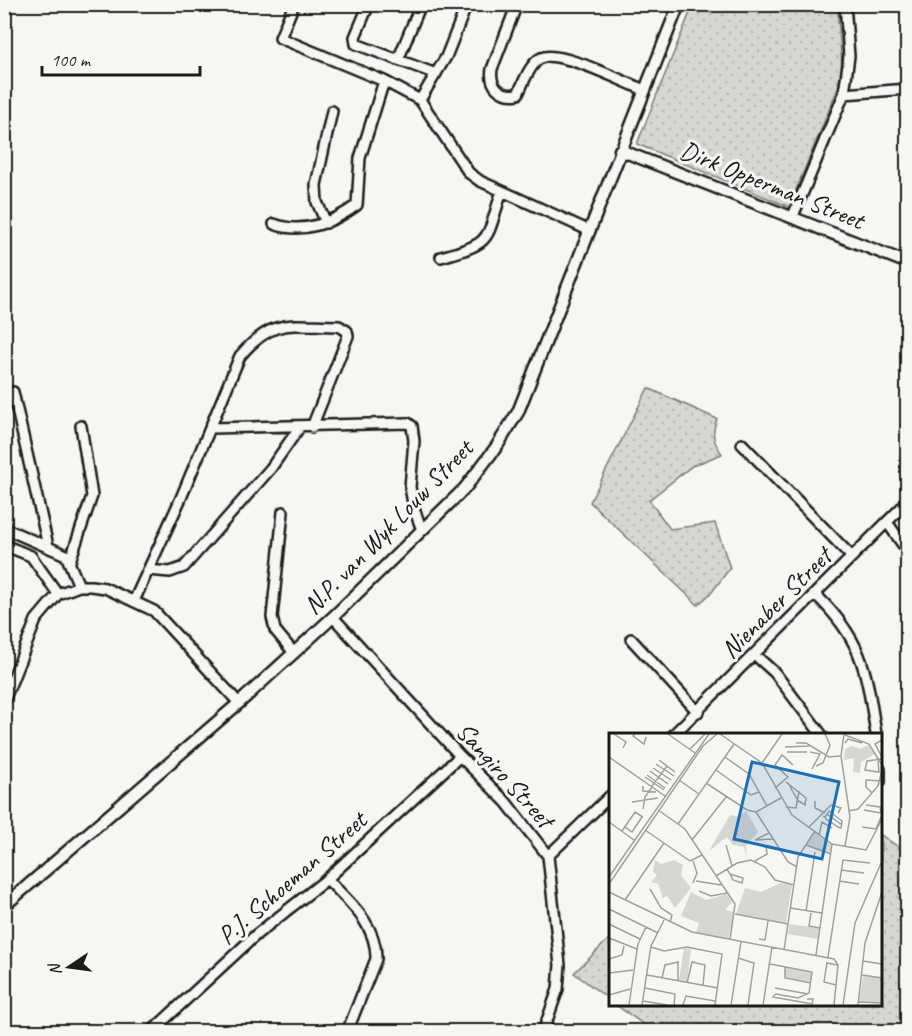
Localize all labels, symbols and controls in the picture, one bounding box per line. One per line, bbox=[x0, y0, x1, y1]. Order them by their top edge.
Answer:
scale bar bbox=[42, 39, 200, 77]
text: 100 m bbox=[51, 49, 92, 71]
street label: Dirk Opperman Street bbox=[675, 133, 871, 238]
street label: N.P. van Wyk Louw Street bbox=[296, 431, 482, 621]
street label: Nienaber Street bbox=[713, 538, 841, 666]
street label: Sangiro Street bbox=[449, 715, 563, 837]
inset map bbox=[609, 733, 882, 1006]
street label: P.J. Schoeman Street bbox=[211, 803, 375, 952]
north arrow bbox=[39, 937, 99, 997]
text: N bbox=[44, 960, 66, 977]

